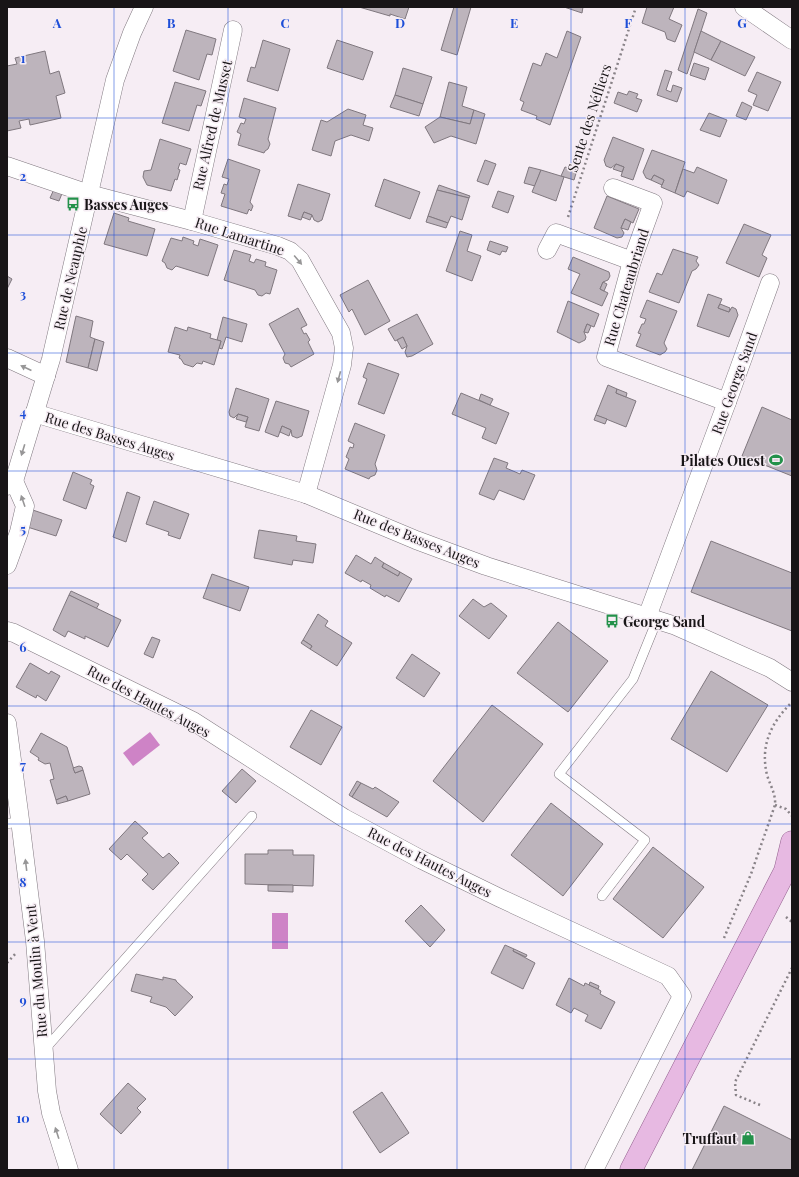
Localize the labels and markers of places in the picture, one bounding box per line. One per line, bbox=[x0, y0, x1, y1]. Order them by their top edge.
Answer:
place label: Basses Auges bbox=[84, 195, 168, 214]
bus stop icon: Basses Auges bbox=[65, 196, 81, 212]
place label: Pilates Ouest bbox=[680, 451, 765, 470]
sports icon: Pilates Ouest bbox=[768, 452, 784, 468]
place label: George Sand bbox=[623, 612, 706, 631]
bus stop icon: George Sand bbox=[604, 613, 620, 629]
place label: Truffaut bbox=[682, 1129, 737, 1148]
shop icon: Truffaut bbox=[740, 1130, 756, 1146]

